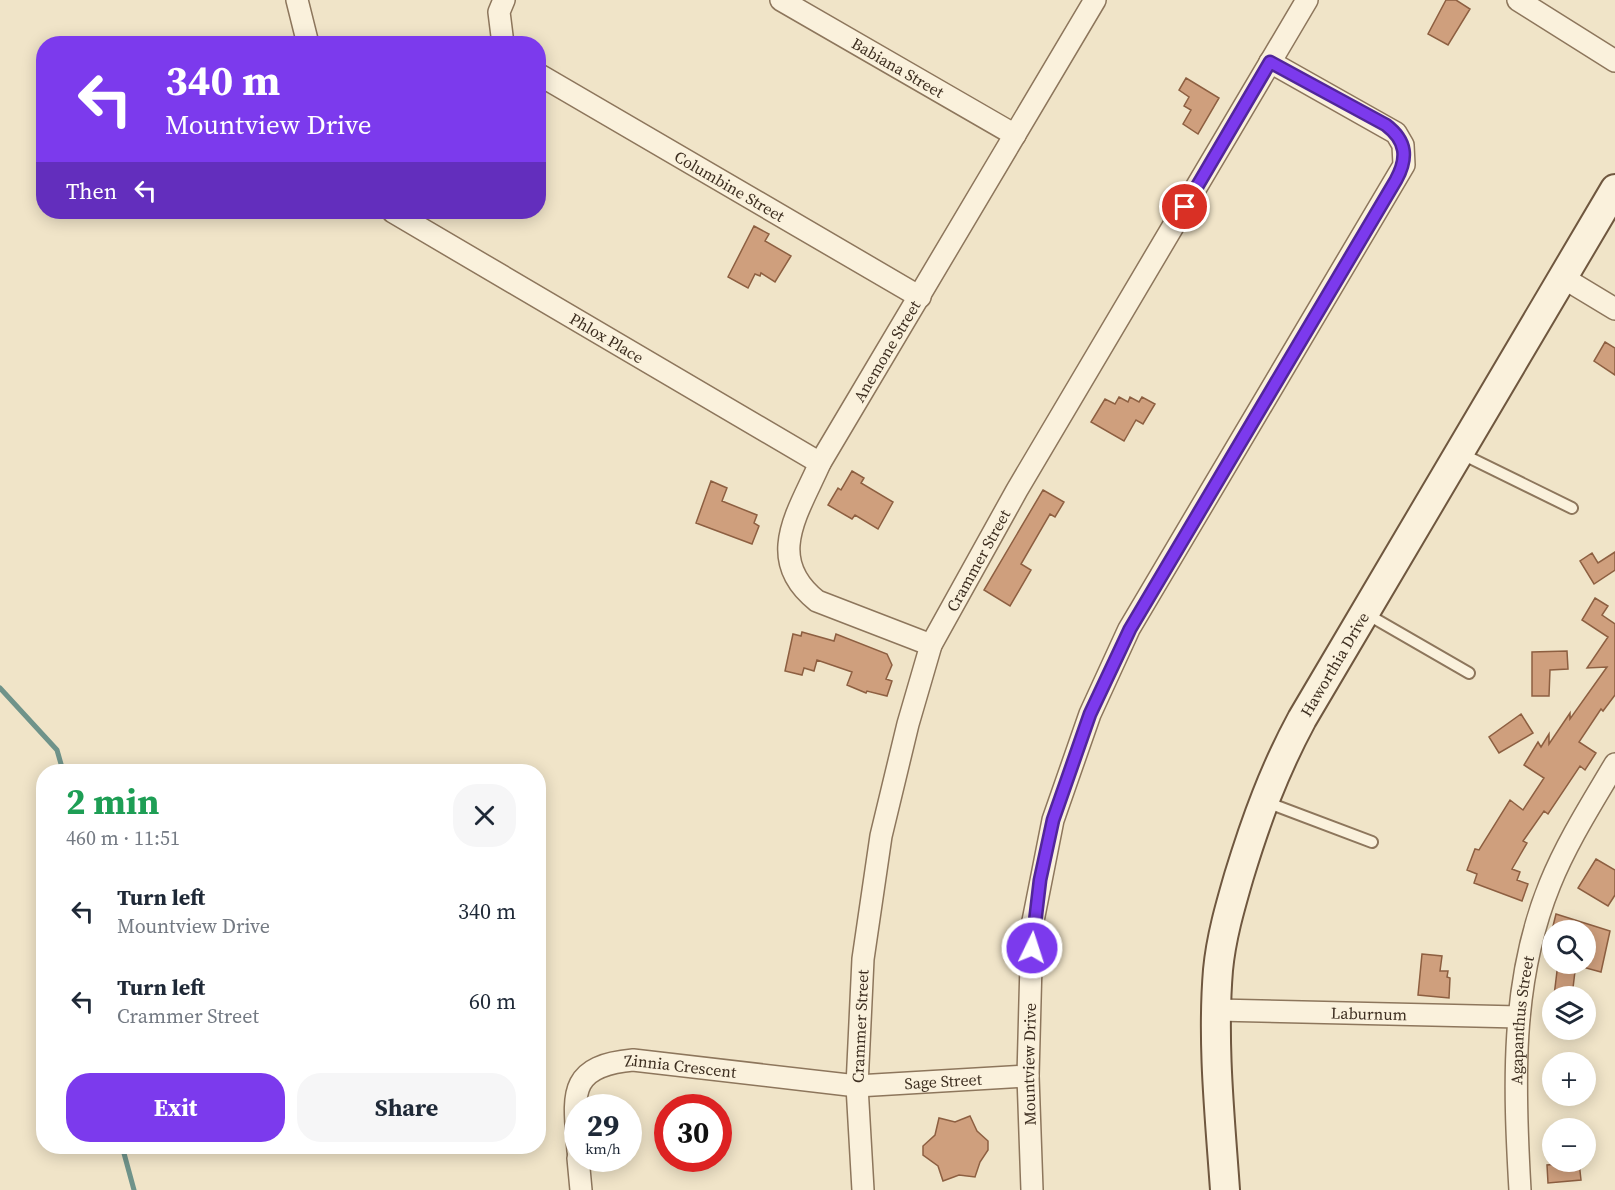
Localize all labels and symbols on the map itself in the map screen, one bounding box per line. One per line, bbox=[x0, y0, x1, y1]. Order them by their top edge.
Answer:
street label: Babiana Street bbox=[848, 32, 949, 103]
street label: Columbine Street bbox=[671, 145, 790, 227]
pin bbox=[1159, 181, 1210, 232]
street label: Anemone Street bbox=[848, 295, 926, 406]
street label: Phlox Place bbox=[566, 307, 648, 368]
street label: Crammer Street bbox=[941, 505, 1016, 615]
street label: Haworthia Drive bbox=[1295, 608, 1374, 721]
position arrow bbox=[1000, 916, 1064, 980]
street label: Agapanthus Street bbox=[1505, 953, 1539, 1085]
street label: Crammer Street bbox=[846, 968, 874, 1084]
street label: Laburnum bbox=[1331, 1002, 1407, 1025]
street label: Mountview Drive bbox=[1017, 1003, 1041, 1126]
street label: Zinnia Crescent bbox=[623, 1049, 738, 1083]
street label: Sage Street bbox=[904, 1068, 983, 1094]
speed limit sign: 30 bbox=[654, 1094, 732, 1172]

